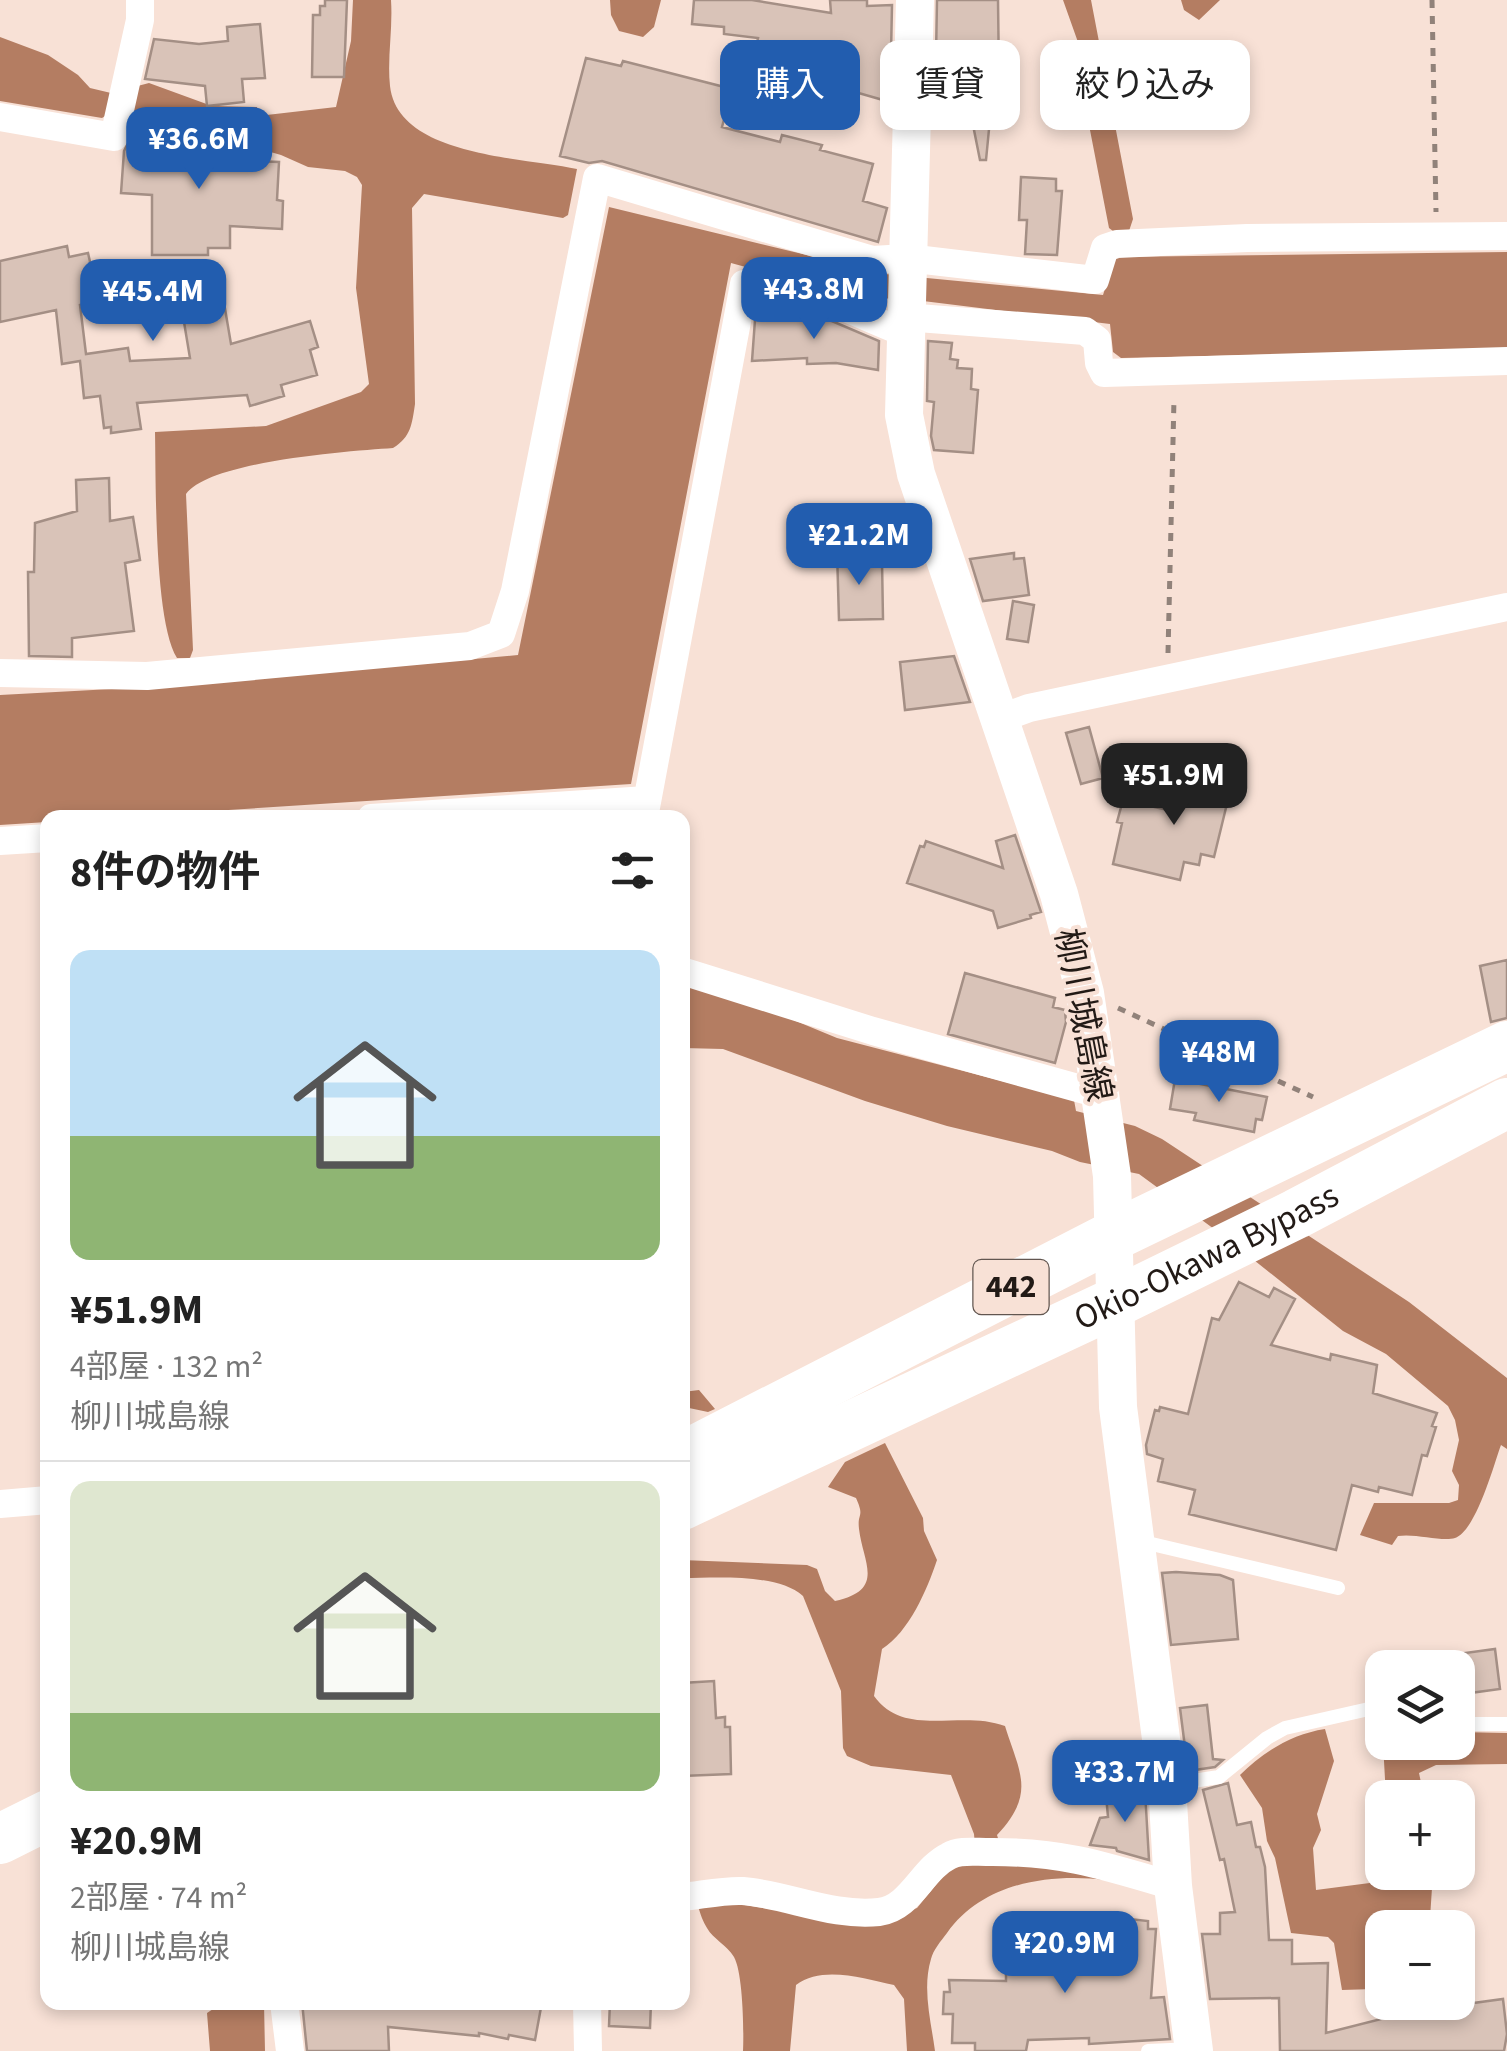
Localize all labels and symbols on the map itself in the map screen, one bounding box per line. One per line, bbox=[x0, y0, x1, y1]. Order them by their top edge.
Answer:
pin: ¥36.6M bbox=[118, 107, 280, 192]
pin: ¥43.8M bbox=[733, 257, 895, 342]
pin: ¥45.4M bbox=[72, 259, 234, 344]
pin: ¥21.2M bbox=[778, 503, 940, 588]
pin: ¥51.9M bbox=[1093, 743, 1255, 828]
street label: 柳川城島線 bbox=[1042, 924, 1124, 1106]
pin: ¥48M bbox=[1160, 1020, 1278, 1105]
street label: Okio-Okawa Bypass bbox=[1066, 1171, 1348, 1343]
road number: 442 bbox=[974, 1260, 1048, 1314]
pin: ¥33.7M bbox=[1044, 1740, 1206, 1825]
pin: ¥20.9M bbox=[984, 1911, 1146, 1996]

